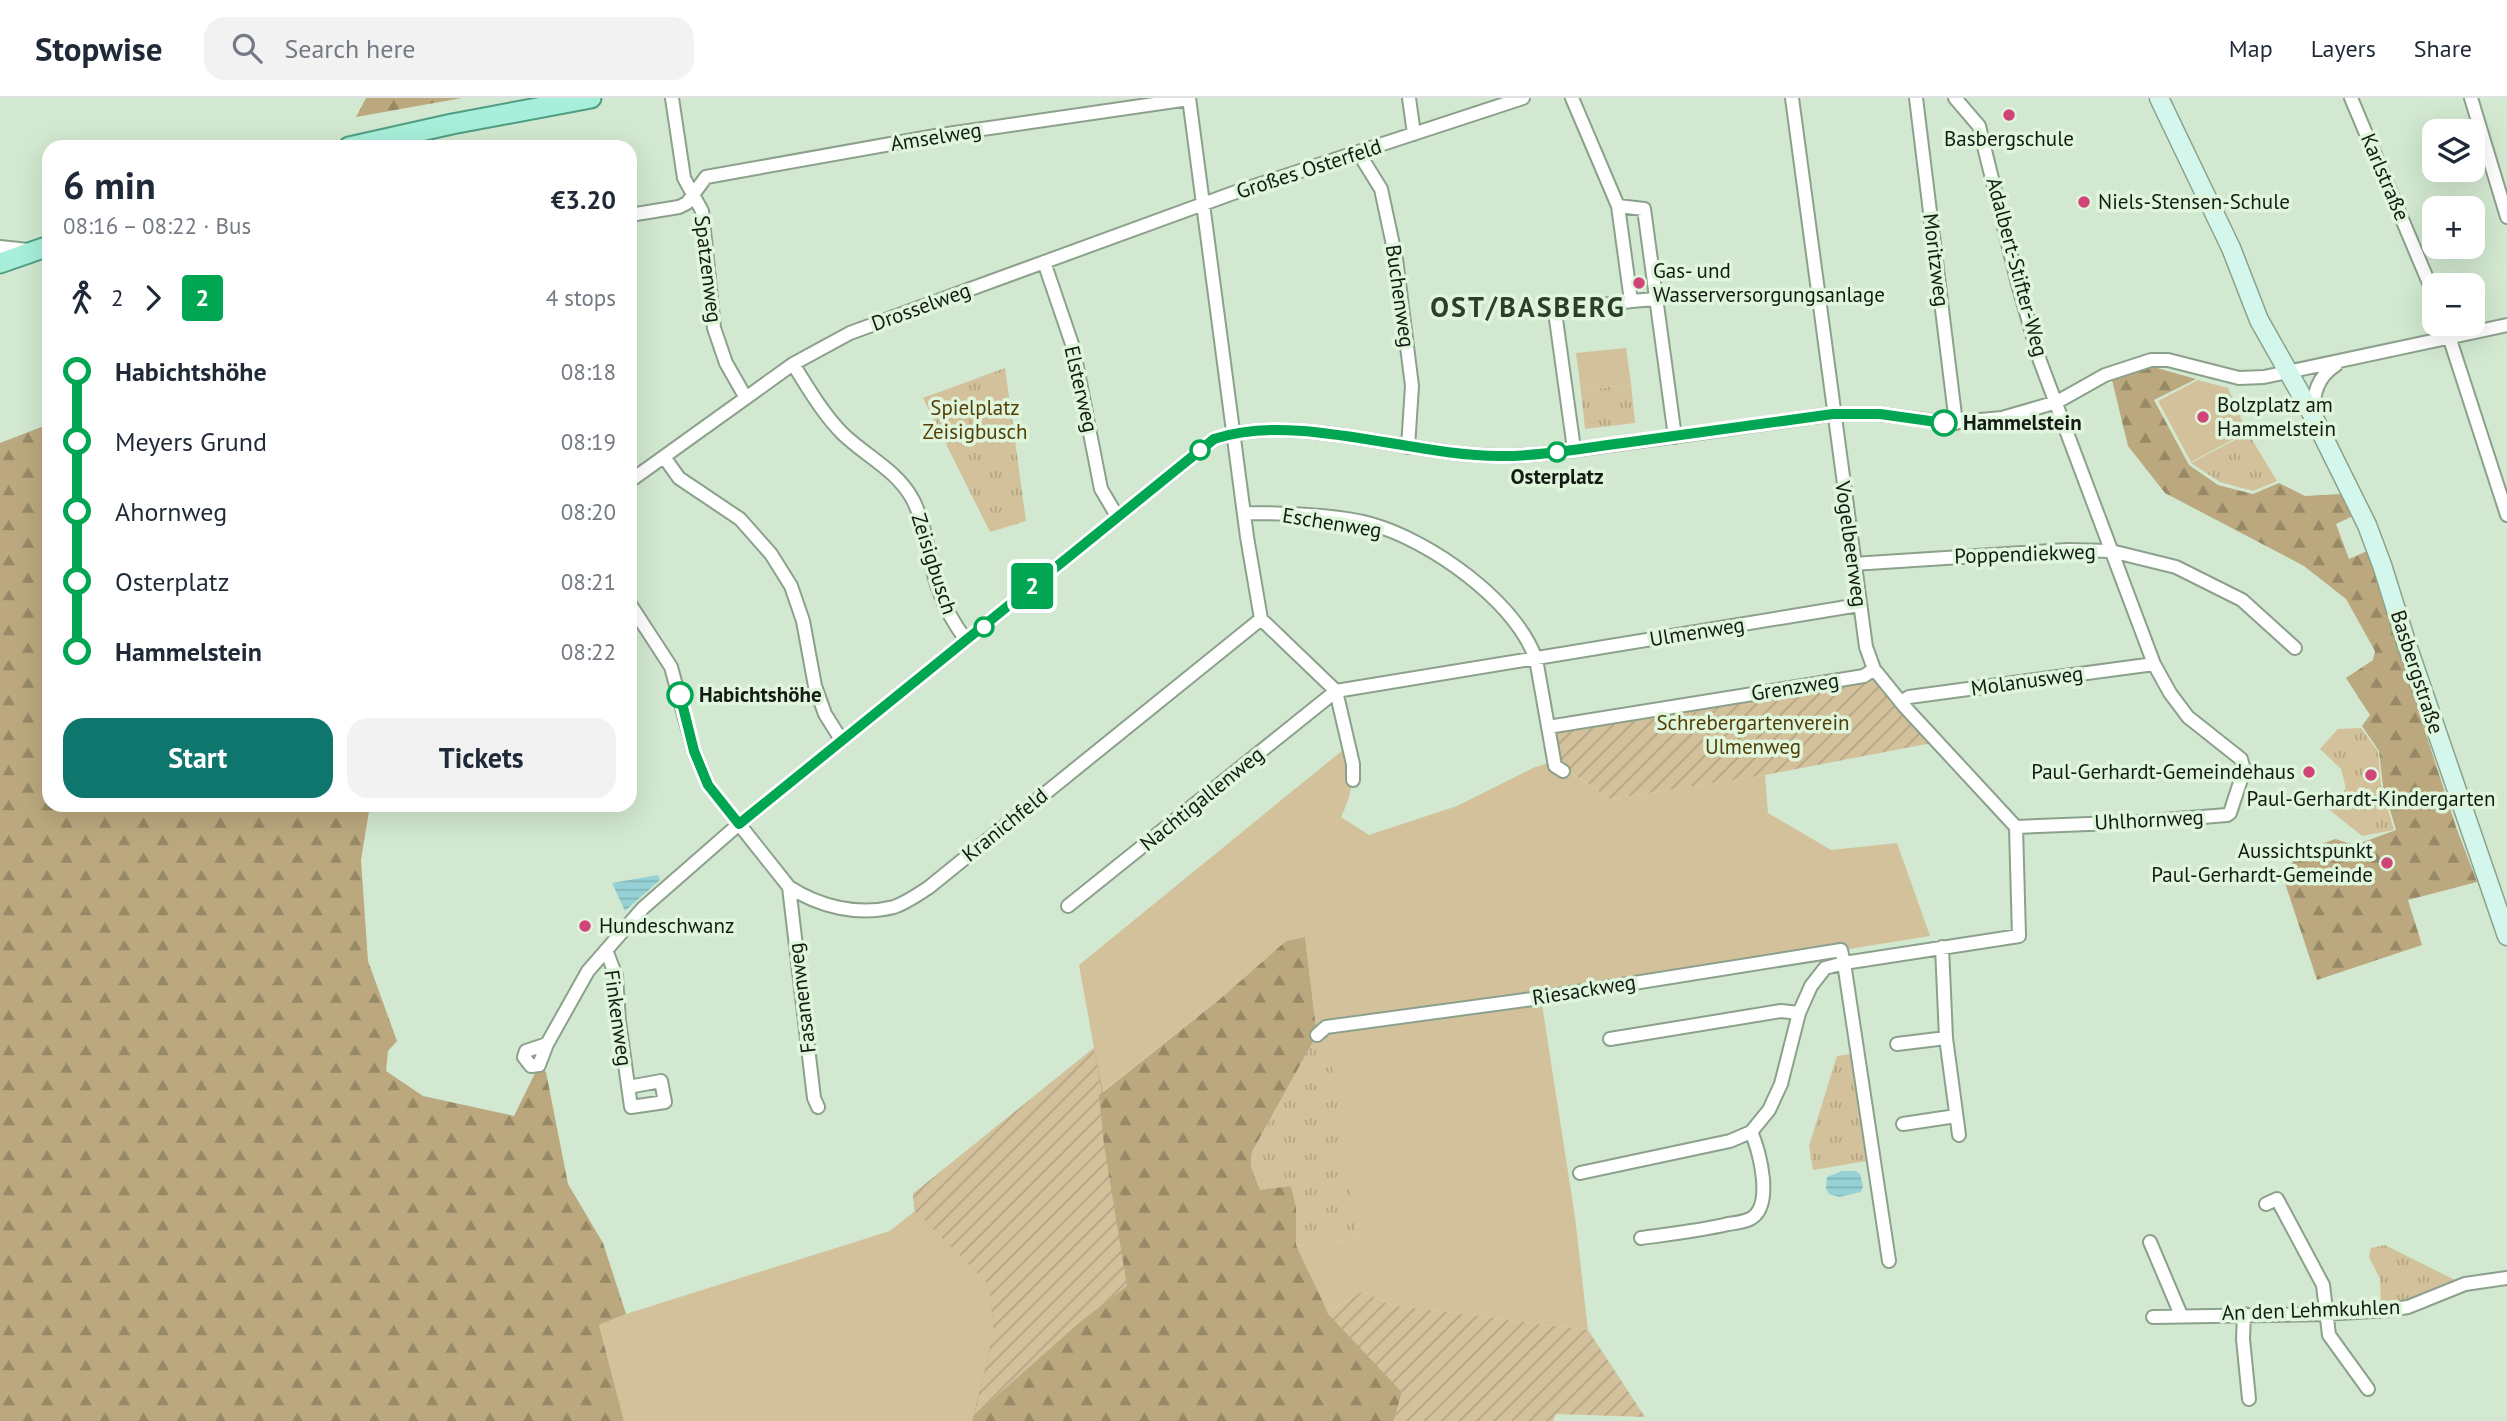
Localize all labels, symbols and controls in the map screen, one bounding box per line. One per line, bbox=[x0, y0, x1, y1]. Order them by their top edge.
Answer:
search box bbox=[204, 17, 694, 80]
text: Stopwise bbox=[35, 27, 162, 70]
icon: search bbox=[228, 29, 266, 67]
text: Search here bbox=[284, 32, 416, 65]
text: Map bbox=[2229, 33, 2273, 64]
text: Layers bbox=[2311, 33, 2376, 64]
text: Share bbox=[2414, 33, 2472, 64]
marker: Basbergschule bbox=[2001, 107, 2017, 123]
street label: Amselweg bbox=[888, 116, 983, 157]
map controls bbox=[2422, 119, 2485, 336]
button: layers bbox=[2422, 119, 2485, 182]
place label: Basbergschule bbox=[1944, 125, 2074, 152]
street label: Karlstraße bbox=[2355, 129, 2416, 225]
street label: Großes Osterfeld bbox=[1233, 132, 1385, 205]
text: 6 min bbox=[63, 160, 156, 209]
street label: Adalbert-Stifter-Weg bbox=[1981, 174, 2054, 360]
text: €3.20 bbox=[551, 183, 616, 216]
place label: Niels-Stensen-Schule bbox=[2098, 188, 2290, 215]
marker: Niels-Stensen-Schule bbox=[2076, 194, 2092, 210]
button: + bbox=[2422, 196, 2485, 259]
text: 08:16 – 08:22 · Bus bbox=[63, 211, 251, 240]
street label: Moritzweg bbox=[1917, 212, 1956, 308]
street label: Spatzenweg bbox=[689, 214, 728, 324]
street label: Buchenweg bbox=[1380, 243, 1421, 349]
place label: Gas- und Wasserversorgungsanlage bbox=[1653, 257, 1885, 308]
button: − bbox=[2422, 273, 2485, 336]
marker: Gas- und Wasserversorgungsanlage bbox=[1631, 275, 1647, 291]
street label: Drosselweg bbox=[868, 276, 974, 337]
icon: walk bbox=[63, 279, 101, 317]
icon: forward bbox=[134, 279, 172, 317]
text: 2 bbox=[196, 282, 209, 313]
text: 2 bbox=[111, 283, 124, 312]
text: 4 stops bbox=[546, 283, 616, 312]
district label: OST/BASBERG bbox=[1430, 288, 1626, 325]
street label: Elsterweg bbox=[1058, 343, 1105, 435]
text: Habichtshöhe bbox=[115, 355, 267, 388]
text: 08:18 bbox=[561, 357, 616, 386]
place label: Bolzplatz am Hammelstein bbox=[2217, 391, 2336, 442]
park label: Spielplatz Zeisigbusch bbox=[923, 394, 1027, 445]
place label: Hammelstein bbox=[1963, 409, 2082, 436]
marker: Bolzplatz am Hammelstein bbox=[2195, 409, 2211, 425]
marker: Hammelstein bbox=[1931, 410, 1957, 436]
text: Meyers Grund bbox=[115, 425, 267, 458]
text: 08:19 bbox=[561, 427, 616, 456]
unlabelled marker bbox=[1190, 440, 1210, 460]
marker: Osterplatz bbox=[1547, 442, 1567, 462]
place label: Osterplatz bbox=[1510, 463, 1604, 490]
street label: Vogelbeerweg bbox=[1829, 478, 1874, 608]
text: Ahornweg bbox=[115, 495, 227, 528]
text: 08:20 bbox=[561, 497, 616, 526]
street label: Eschenweg bbox=[1281, 501, 1384, 544]
street label: Zeisigbusch bbox=[905, 510, 964, 618]
street label: Poppendiekweg bbox=[1954, 538, 2096, 569]
line badge: 2 bbox=[1009, 563, 1055, 609]
text: Osterplatz bbox=[115, 565, 229, 598]
text: 08:21 bbox=[561, 567, 616, 596]
text: 2 bbox=[1025, 570, 1039, 601]
street label: Basbergstraße bbox=[2385, 607, 2450, 737]
street label: Ulmenweg bbox=[1647, 611, 1746, 652]
unlabelled marker bbox=[974, 617, 994, 637]
text: Hammelstein bbox=[115, 635, 262, 668]
text: 08:22 bbox=[561, 637, 616, 666]
street label: Molanusweg bbox=[1969, 659, 2085, 702]
street label: Grenzweg bbox=[1749, 666, 1841, 707]
place label: Habichtshöhe bbox=[699, 681, 822, 708]
marker: Habichtshöhe bbox=[667, 682, 693, 708]
park label: Schrebergartenverein Ulmenweg bbox=[1656, 709, 1850, 760]
button: Start bbox=[63, 718, 333, 798]
button: Tickets bbox=[347, 718, 616, 798]
street label: Nachtigallenweg bbox=[1134, 741, 1269, 857]
place label: Paul-Gerhardt-Gemeindehaus bbox=[2031, 758, 2295, 785]
marker: Paul-Gerhardt-Gemeindehaus bbox=[2301, 764, 2317, 780]
marker: Paul-Gerhardt-Kindergarten bbox=[2363, 767, 2379, 783]
street label: Kranichfeld bbox=[956, 782, 1053, 867]
place label: Paul-Gerhardt-Kindergarten bbox=[2247, 785, 2495, 812]
street label: Uhlhornweg bbox=[2094, 803, 2204, 836]
place label: Aussichtspunkt Paul-Gerhardt-Gemeinde bbox=[2151, 837, 2373, 888]
marker: Aussichtspunkt Paul-Gerhardt-Gemeinde bbox=[2379, 855, 2395, 871]
place label: Hundeschwanz bbox=[599, 912, 734, 939]
marker: Hundeschwanz bbox=[577, 918, 593, 934]
street label: Fasanenweg bbox=[781, 941, 822, 1055]
street label: Finkenweg bbox=[598, 968, 639, 1068]
street label: Riesackweg bbox=[1530, 968, 1638, 1011]
street label: An den Lehmkuhlen bbox=[2221, 1293, 2401, 1326]

